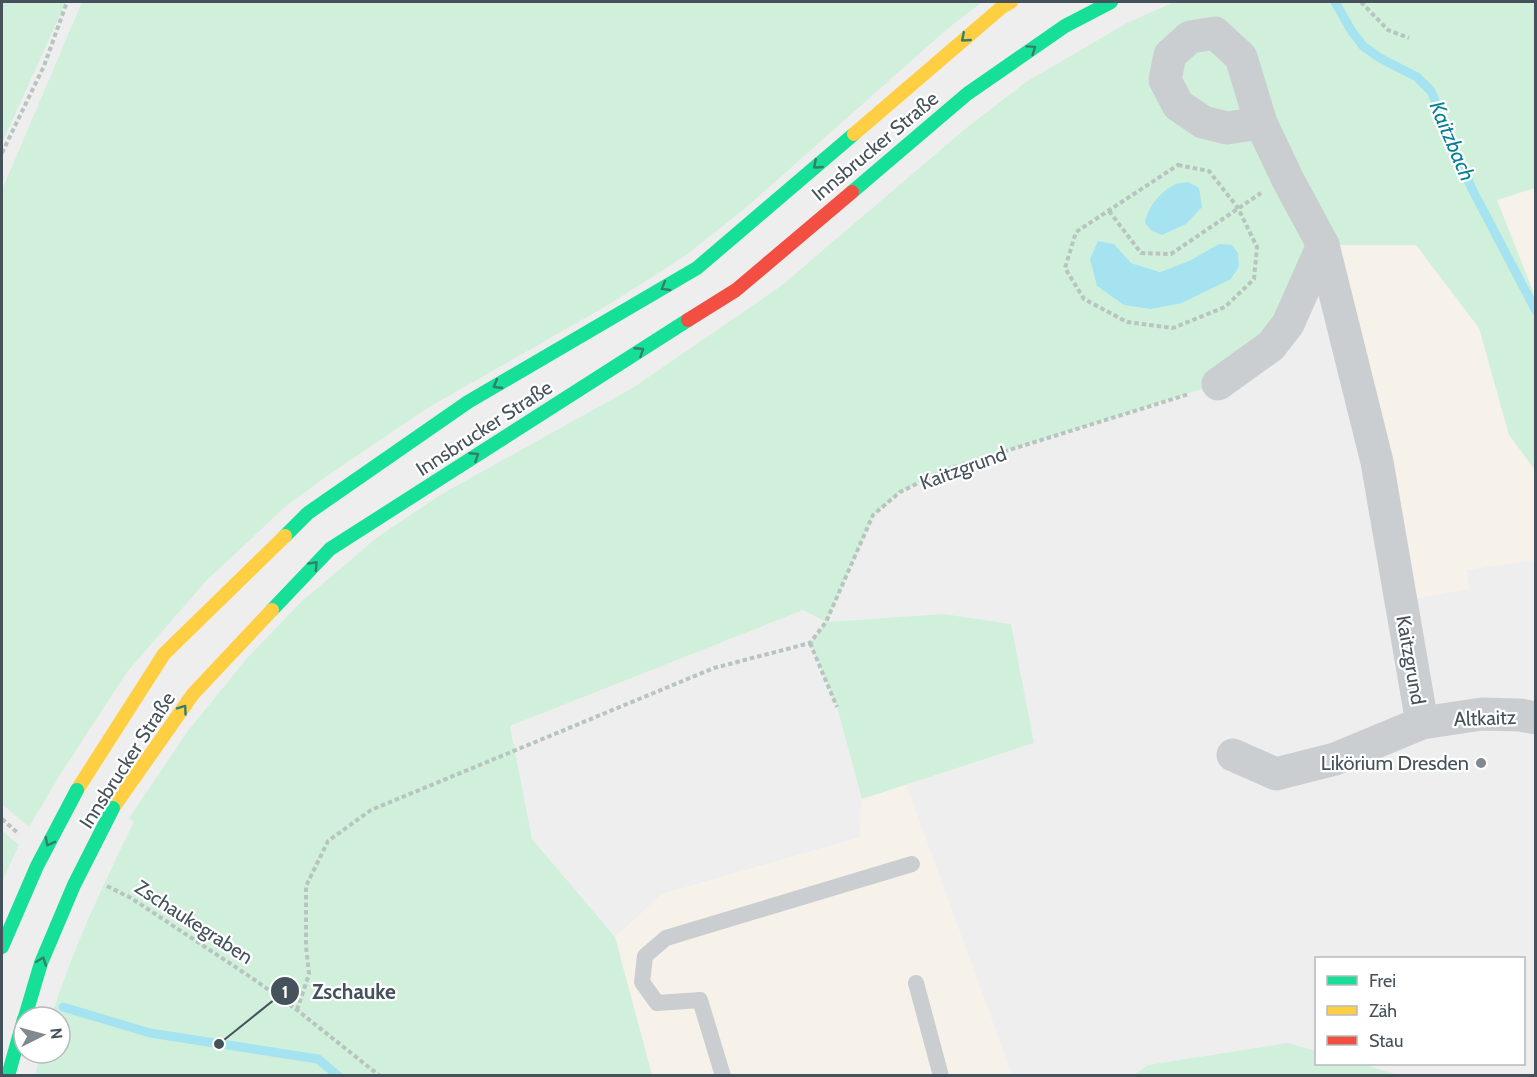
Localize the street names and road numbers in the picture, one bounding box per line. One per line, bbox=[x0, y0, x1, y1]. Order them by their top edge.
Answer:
street label: Innsbrucker Straße bbox=[807, 86, 943, 206]
street label: Innsbrucker Straße bbox=[411, 375, 557, 481]
street label: Kaitzgrund bbox=[916, 441, 1010, 495]
street label: Kaitzgrund bbox=[1391, 613, 1431, 707]
street label: Innsbrucker Straße bbox=[74, 687, 180, 833]
street label: Altkaitz bbox=[1453, 705, 1517, 731]
street label: Zschaukegraben bbox=[130, 875, 258, 969]

